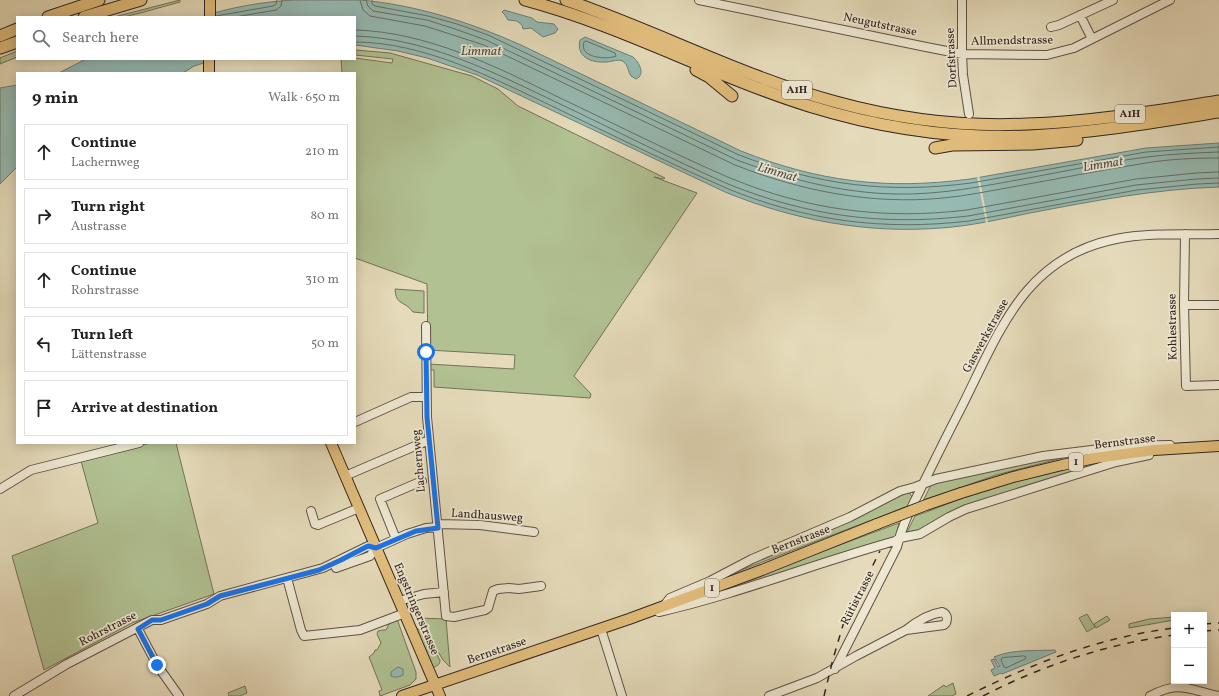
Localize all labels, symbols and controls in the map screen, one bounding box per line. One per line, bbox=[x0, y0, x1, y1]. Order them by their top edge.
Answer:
street label: Neugutstrasse bbox=[842, 9, 919, 41]
search box bbox=[16, 16, 356, 60]
icon: search bbox=[30, 27, 52, 49]
street label: Dorfstrasse bbox=[942, 27, 962, 89]
text: Search here bbox=[62, 28, 139, 49]
street label: Allmendstrasse bbox=[971, 32, 1054, 50]
water label: Limmat bbox=[461, 43, 502, 61]
road number: A1H bbox=[782, 81, 812, 99]
text: 9 min bbox=[32, 87, 78, 110]
text: Walk · 650 m bbox=[268, 89, 340, 107]
road number: A1H bbox=[1115, 105, 1145, 123]
text: Continue bbox=[71, 133, 136, 154]
icon: ahead bbox=[33, 141, 55, 163]
text: 210 m bbox=[305, 143, 339, 161]
water label: Limmat bbox=[1082, 153, 1125, 177]
text: Lachernweg bbox=[71, 154, 140, 172]
water label: Limmat bbox=[755, 159, 800, 187]
text: Turn right bbox=[71, 197, 145, 218]
icon: right bbox=[33, 205, 55, 227]
text: 80 m bbox=[310, 207, 339, 225]
text: Austrasse bbox=[71, 218, 127, 236]
text: Continue bbox=[71, 261, 136, 282]
icon: ahead bbox=[33, 269, 55, 291]
text: 310 m bbox=[305, 271, 339, 289]
text: Rohrstrasse bbox=[71, 282, 139, 300]
street label: Kohlestrasse bbox=[1164, 293, 1182, 360]
street label: Gaswerkstrasse bbox=[959, 296, 1013, 376]
text: Turn left bbox=[71, 325, 133, 346]
icon: left bbox=[33, 333, 55, 355]
text: 50 m bbox=[311, 335, 339, 353]
route start bbox=[417, 343, 435, 361]
text: Lättenstrasse bbox=[71, 346, 147, 364]
icon: arrive bbox=[33, 397, 55, 419]
text: Arrive at destination bbox=[71, 398, 218, 419]
street label: Lachernweg bbox=[408, 429, 430, 493]
street label: Bernstrasse bbox=[1093, 430, 1157, 454]
road number: 1 bbox=[1069, 453, 1083, 471]
street label: Landhausweg bbox=[450, 505, 524, 527]
street label: Bernstrasse bbox=[769, 521, 833, 559]
street label: Engstringerstrasse bbox=[389, 560, 443, 658]
street label: Rütistrasse bbox=[837, 568, 879, 628]
road number: 1 bbox=[705, 579, 719, 597]
street label: Rohrstrasse bbox=[76, 607, 140, 650]
map controls bbox=[1171, 612, 1207, 684]
button: + bbox=[1171, 612, 1207, 648]
street label: Bernstrasse bbox=[465, 633, 529, 669]
button: − bbox=[1171, 648, 1207, 684]
route end bbox=[148, 656, 166, 674]

